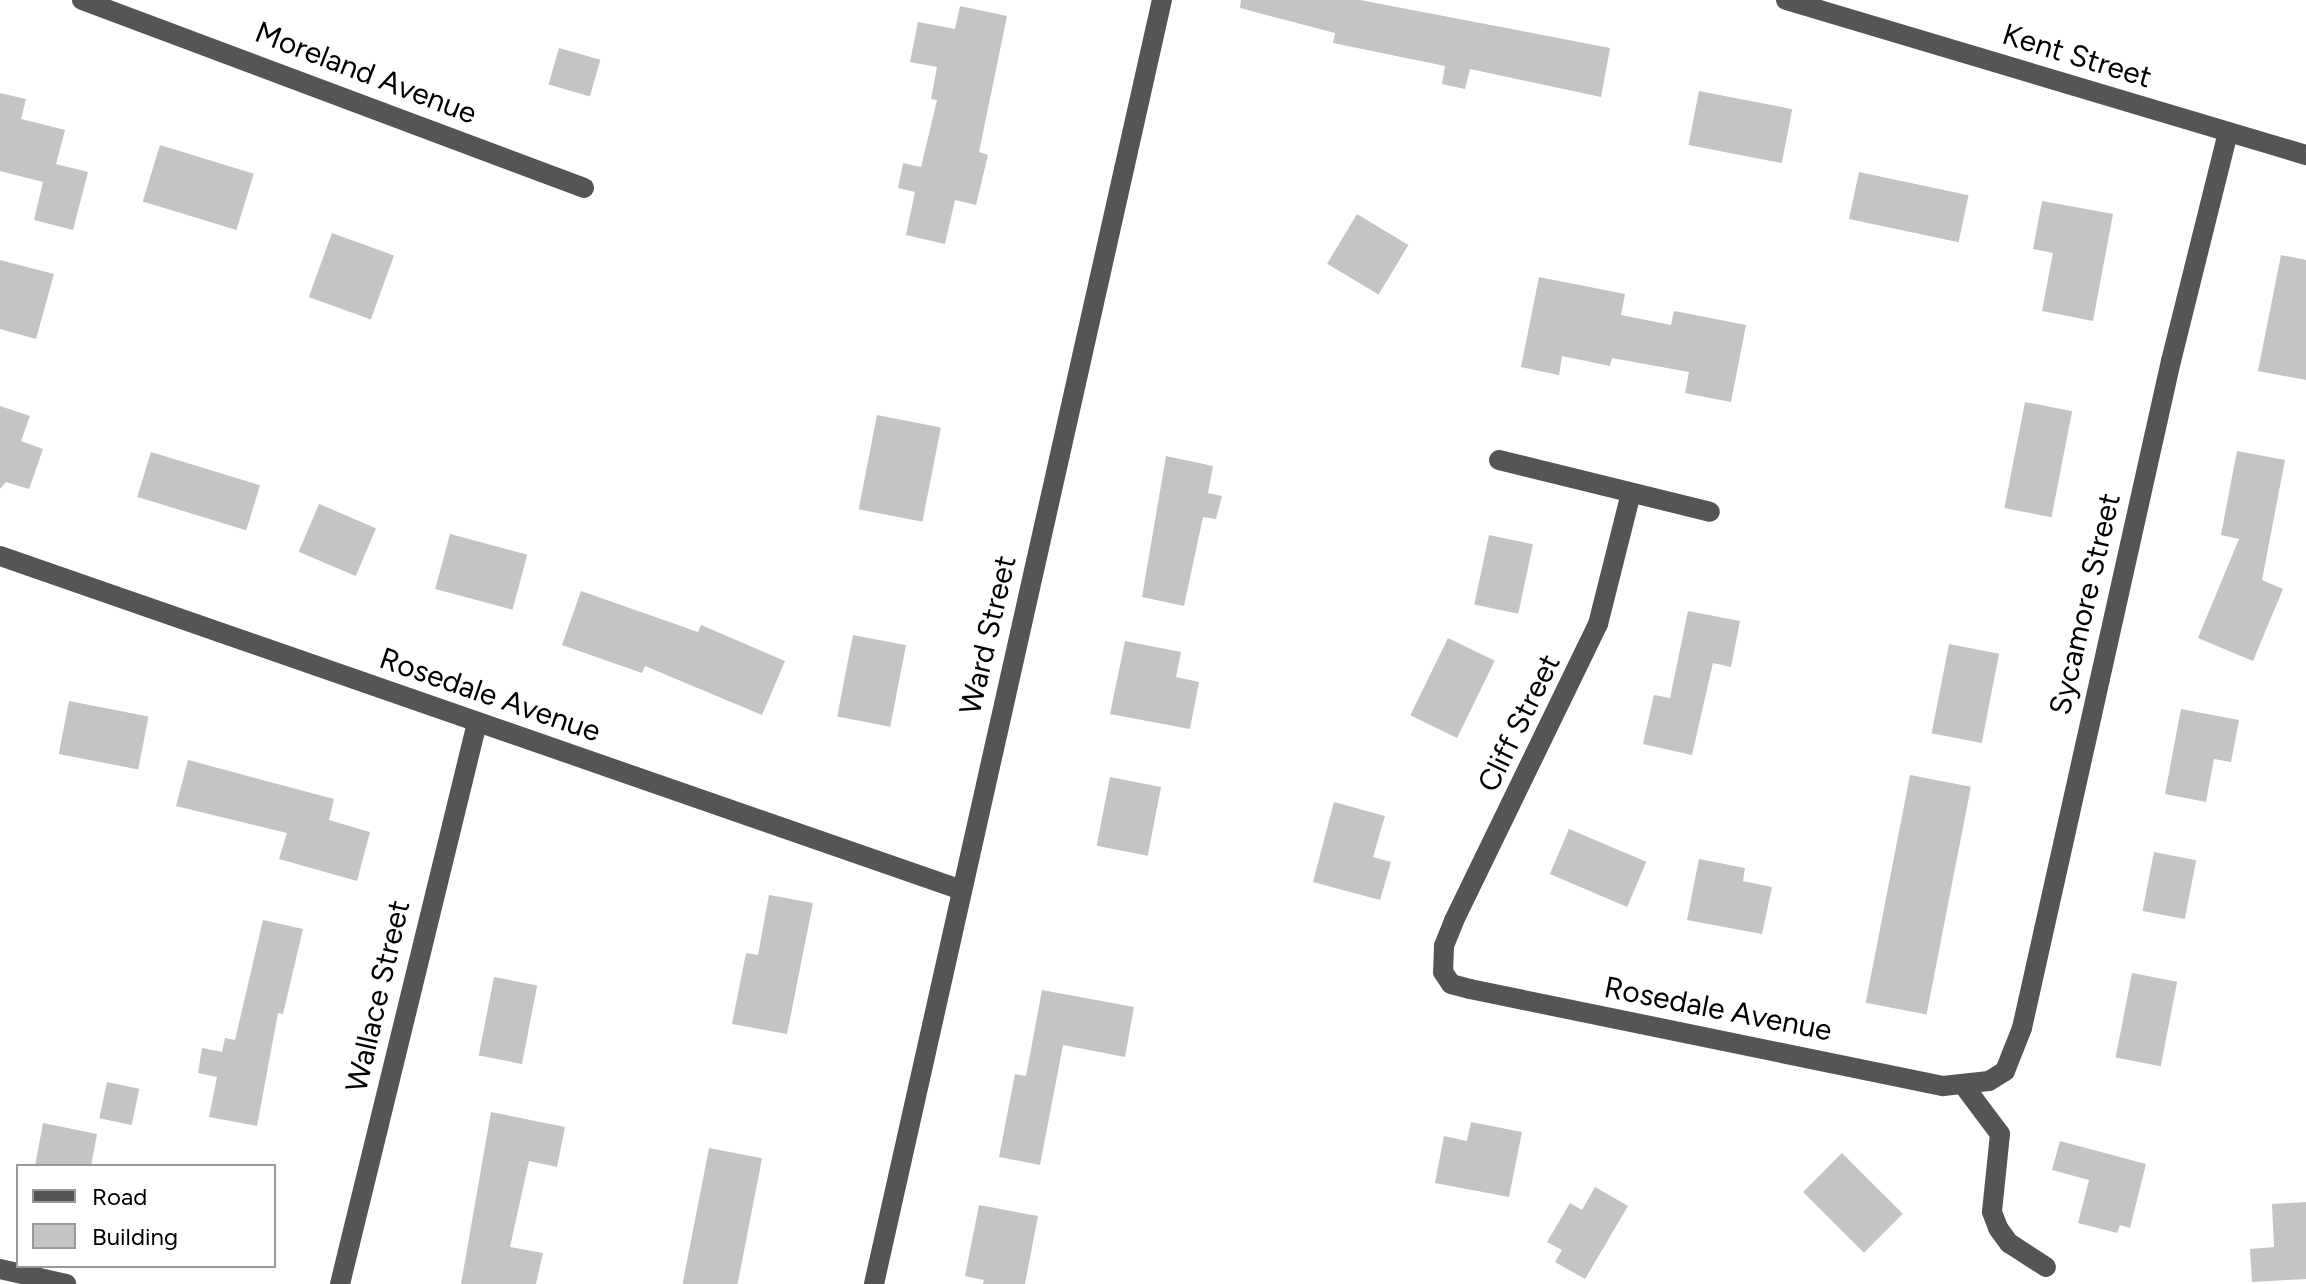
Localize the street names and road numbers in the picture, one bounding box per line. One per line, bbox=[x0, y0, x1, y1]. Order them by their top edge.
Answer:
street label: Moreland Avenue bbox=[250, 14, 482, 132]
street label: Kent Street bbox=[1998, 16, 2156, 96]
street label: Sycamore Street bbox=[2042, 490, 2128, 718]
street label: Ward Street bbox=[952, 552, 1024, 718]
street label: Rosedale Avenue bbox=[375, 640, 605, 750]
street label: Cliff Street bbox=[1470, 648, 1568, 798]
street label: Wallace Street bbox=[338, 897, 418, 1095]
street label: Rosedale Avenue bbox=[1601, 969, 1835, 1049]

